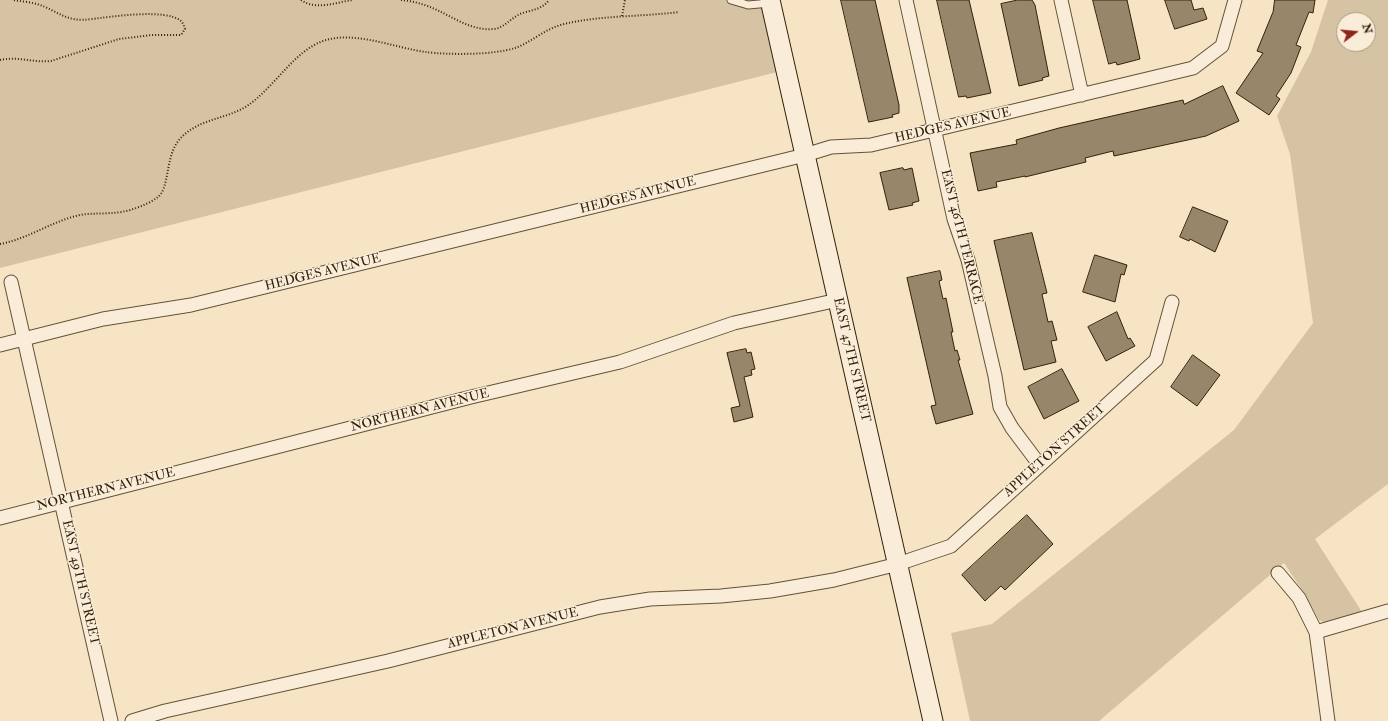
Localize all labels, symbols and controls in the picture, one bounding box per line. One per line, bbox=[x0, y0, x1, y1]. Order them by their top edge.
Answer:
north arrow bbox=[1336, 12, 1376, 52]
text: N bbox=[1359, 22, 1375, 35]
street label: HEDGES AVENUE bbox=[893, 105, 1013, 147]
street label: EAST 46TH TERRACE bbox=[937, 168, 985, 306]
street label: HEDGES AVENUE bbox=[579, 174, 697, 218]
street label: HEDGES AVENUE bbox=[264, 251, 382, 295]
street label: EAST 47TH STREET bbox=[829, 296, 873, 424]
street label: NORTHERN AVENUE bbox=[349, 386, 491, 436]
street label: APPLETON STREET bbox=[1001, 401, 1109, 501]
street label: NORTHERN AVENUE bbox=[35, 465, 177, 515]
street label: EAST 49TH STREET bbox=[58, 519, 102, 647]
street label: APPLETON AVENUE bbox=[446, 605, 580, 653]

